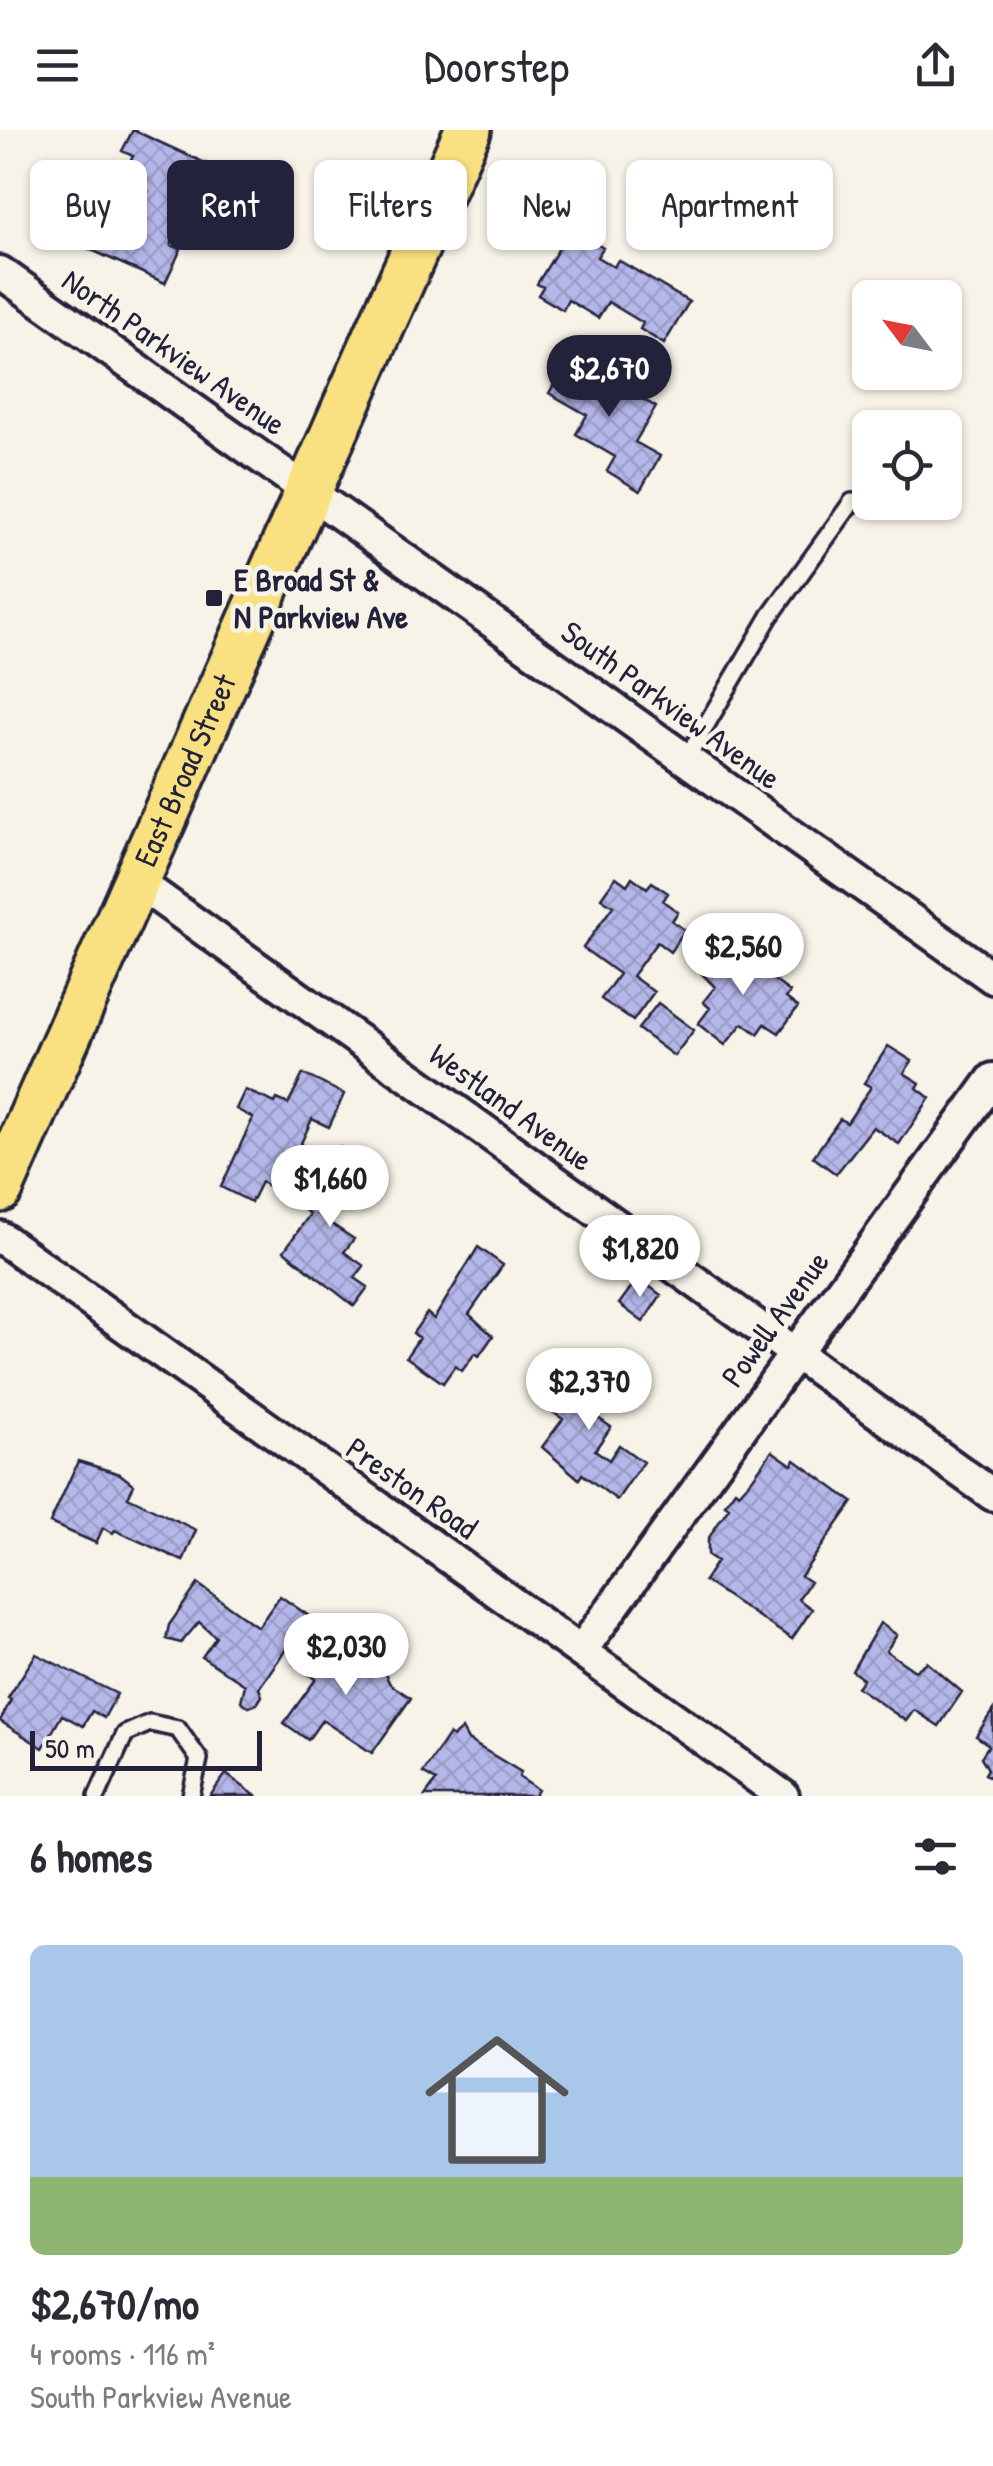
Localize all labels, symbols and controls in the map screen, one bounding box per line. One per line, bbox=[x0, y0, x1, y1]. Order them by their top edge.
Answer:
text: Doorstep bbox=[424, 35, 569, 96]
icon: menu bbox=[30, 38, 85, 93]
icon: share bbox=[908, 38, 963, 93]
chip: Buy bbox=[30, 160, 147, 250]
chip: Rent bbox=[167, 160, 294, 250]
chip: Filters bbox=[314, 160, 467, 250]
chip: New bbox=[487, 160, 606, 250]
chip: Apartment bbox=[626, 160, 833, 250]
street label: North Parkview Avenue bbox=[54, 258, 295, 445]
north arrow bbox=[852, 280, 962, 390]
map controls bbox=[852, 280, 962, 520]
pin: $2,670 bbox=[528, 335, 690, 420]
text: $2,670 bbox=[569, 346, 649, 389]
button: locate bbox=[852, 410, 962, 520]
place label: E Broad St & N Parkview Ave bbox=[234, 558, 408, 638]
marker: E Broad St & N Parkview Ave bbox=[203, 587, 225, 609]
street label: South Parkview Avenue bbox=[553, 610, 790, 799]
street label: East Broad Street bbox=[123, 666, 246, 873]
pin: $2,560 bbox=[662, 913, 824, 998]
text: $2,560 bbox=[704, 924, 782, 967]
street label: Westland Avenue bbox=[421, 1033, 602, 1181]
pin: $1,660 bbox=[249, 1145, 411, 1230]
text: $1,660 bbox=[293, 1156, 367, 1199]
pin: $1,820 bbox=[559, 1215, 721, 1300]
text: $1,820 bbox=[601, 1226, 679, 1269]
street label: Powell Avenue bbox=[711, 1242, 839, 1395]
pin: $2,370 bbox=[508, 1348, 670, 1433]
text: $2,370 bbox=[548, 1359, 630, 1402]
street label: Preston Road bbox=[338, 1427, 486, 1548]
pin: $2,030 bbox=[265, 1613, 427, 1698]
text: $2,030 bbox=[306, 1624, 386, 1667]
scale bar bbox=[30, 1726, 262, 1770]
text: 50 m bbox=[45, 1729, 95, 1767]
text: 6 homes bbox=[30, 1828, 152, 1885]
icon: filters bbox=[908, 1829, 963, 1884]
icon: home bbox=[407, 2010, 587, 2190]
text: $2,670/mo bbox=[30, 2275, 199, 2332]
text: 4 rooms · 116 m² bbox=[30, 2332, 215, 2375]
text: South Parkview Avenue bbox=[30, 2375, 292, 2418]

